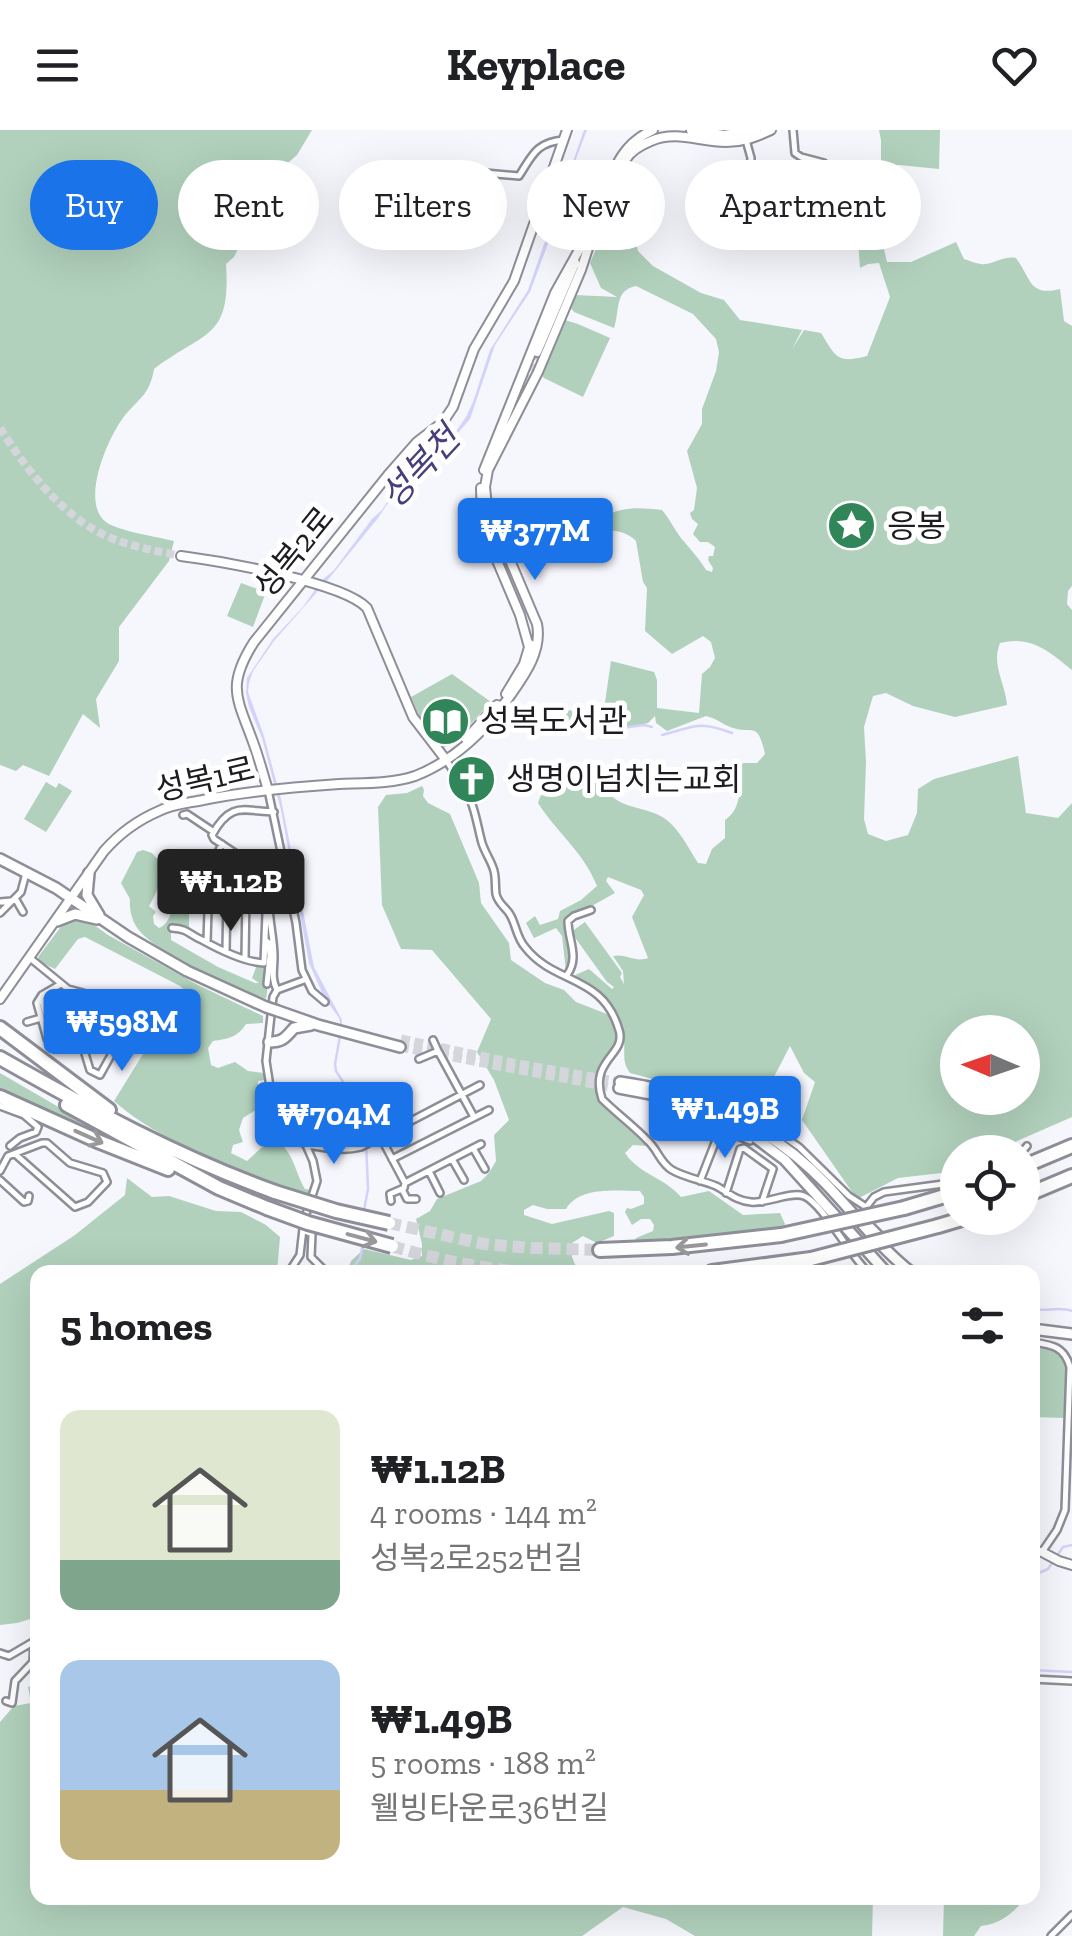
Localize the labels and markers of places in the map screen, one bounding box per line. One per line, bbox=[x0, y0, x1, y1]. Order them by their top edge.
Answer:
pin: ₩377M bbox=[465, 498, 605, 583]
place icon: 응봉 bbox=[826, 500, 878, 552]
place label: 응봉 bbox=[887, 507, 946, 545]
library icon: 성복도서관 bbox=[419, 695, 471, 747]
place label: 성복도서관 bbox=[480, 702, 627, 740]
church icon: 생명이넘치는교회 bbox=[445, 753, 497, 805]
place label: 생명이넘치는교회 bbox=[506, 760, 742, 798]
pin: ₩1.12B bbox=[150, 849, 312, 934]
pin: ₩598M bbox=[52, 989, 192, 1074]
pin: ₩1.49B bbox=[644, 1076, 806, 1161]
pin: ₩704M bbox=[264, 1082, 404, 1167]

